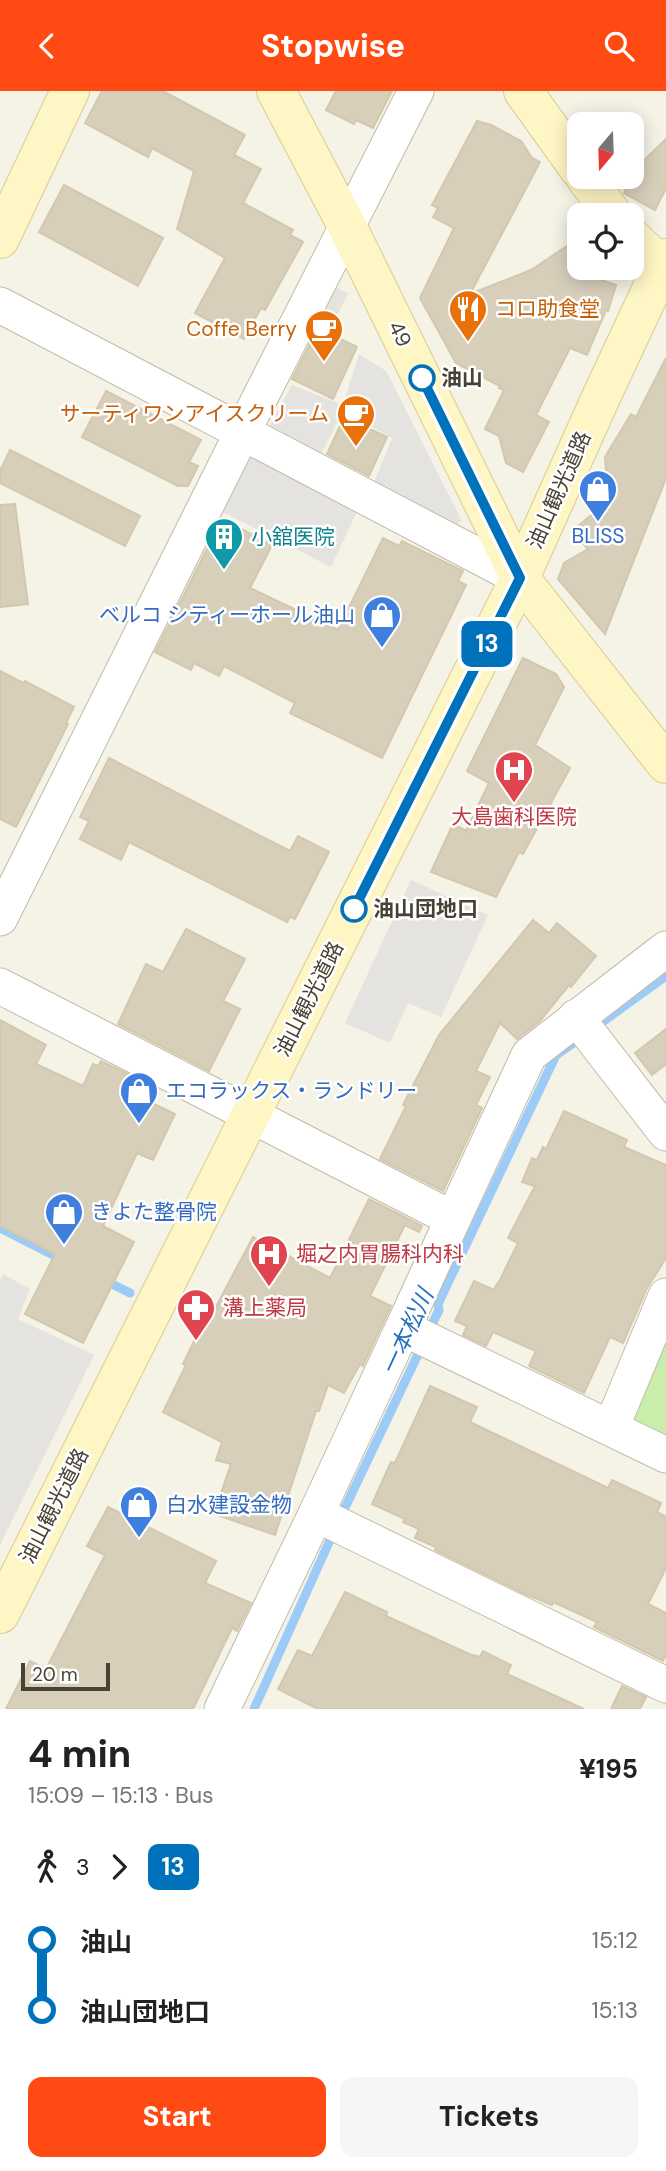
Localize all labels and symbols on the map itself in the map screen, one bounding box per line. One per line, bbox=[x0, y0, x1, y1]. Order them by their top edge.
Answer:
north arrow bbox=[567, 112, 644, 189]
restaurant icon: コロ助食堂 bbox=[447, 288, 489, 343]
place label: コロ助食堂 bbox=[495, 295, 600, 323]
cafe icon: Coffe Berry bbox=[303, 308, 345, 363]
place label: Coffe Berry bbox=[186, 315, 297, 343]
street label: 49 bbox=[382, 316, 418, 352]
place label: 油山 bbox=[441, 364, 483, 392]
marker: 油山 bbox=[409, 365, 435, 391]
cafe icon: サーティワンアイスクリーム bbox=[335, 393, 377, 448]
place label: サーティワンアイスクリーム bbox=[60, 400, 329, 428]
street label: 油山観光道路 bbox=[521, 427, 597, 553]
shop icon: BLISS bbox=[577, 468, 619, 523]
building icon: 小舘医院 bbox=[203, 516, 245, 571]
place label: BLISS bbox=[571, 522, 625, 550]
place label: 小舘医院 bbox=[251, 523, 335, 551]
shop icon: ベルコ シティーホール油山 bbox=[361, 594, 403, 649]
place label: ベルコ シティーホール油山 bbox=[99, 601, 355, 629]
line badge: 13 bbox=[456, 621, 518, 667]
hospital icon: 大島歯科医院 bbox=[493, 749, 535, 804]
place label: 大島歯科医院 bbox=[451, 803, 577, 831]
place label: 油山団地口 bbox=[373, 895, 478, 923]
marker: 油山団地口 bbox=[341, 896, 367, 922]
street label: 油山観光道路 bbox=[268, 937, 350, 1061]
shop icon: エコラックス・ランドリー bbox=[118, 1070, 160, 1125]
place label: エコラックス・ランドリー bbox=[166, 1077, 417, 1105]
shop icon: きよた整骨院 bbox=[43, 1191, 85, 1246]
place label: きよた整骨院 bbox=[91, 1198, 217, 1226]
hospital icon: 堀之内胃腸科内科 bbox=[248, 1233, 290, 1288]
place label: 堀之内胃腸科内科 bbox=[296, 1240, 464, 1268]
water label: 一本松川 bbox=[374, 1281, 441, 1380]
pharmacy icon: 溝上薬局 bbox=[175, 1287, 217, 1342]
place label: 溝上薬局 bbox=[223, 1294, 307, 1322]
street label: 油山観光道路 bbox=[13, 1444, 95, 1568]
shop icon: 白水建設金物 bbox=[118, 1484, 160, 1539]
place label: 白水建設金物 bbox=[166, 1491, 292, 1519]
scale bar bbox=[21, 1660, 110, 1692]

